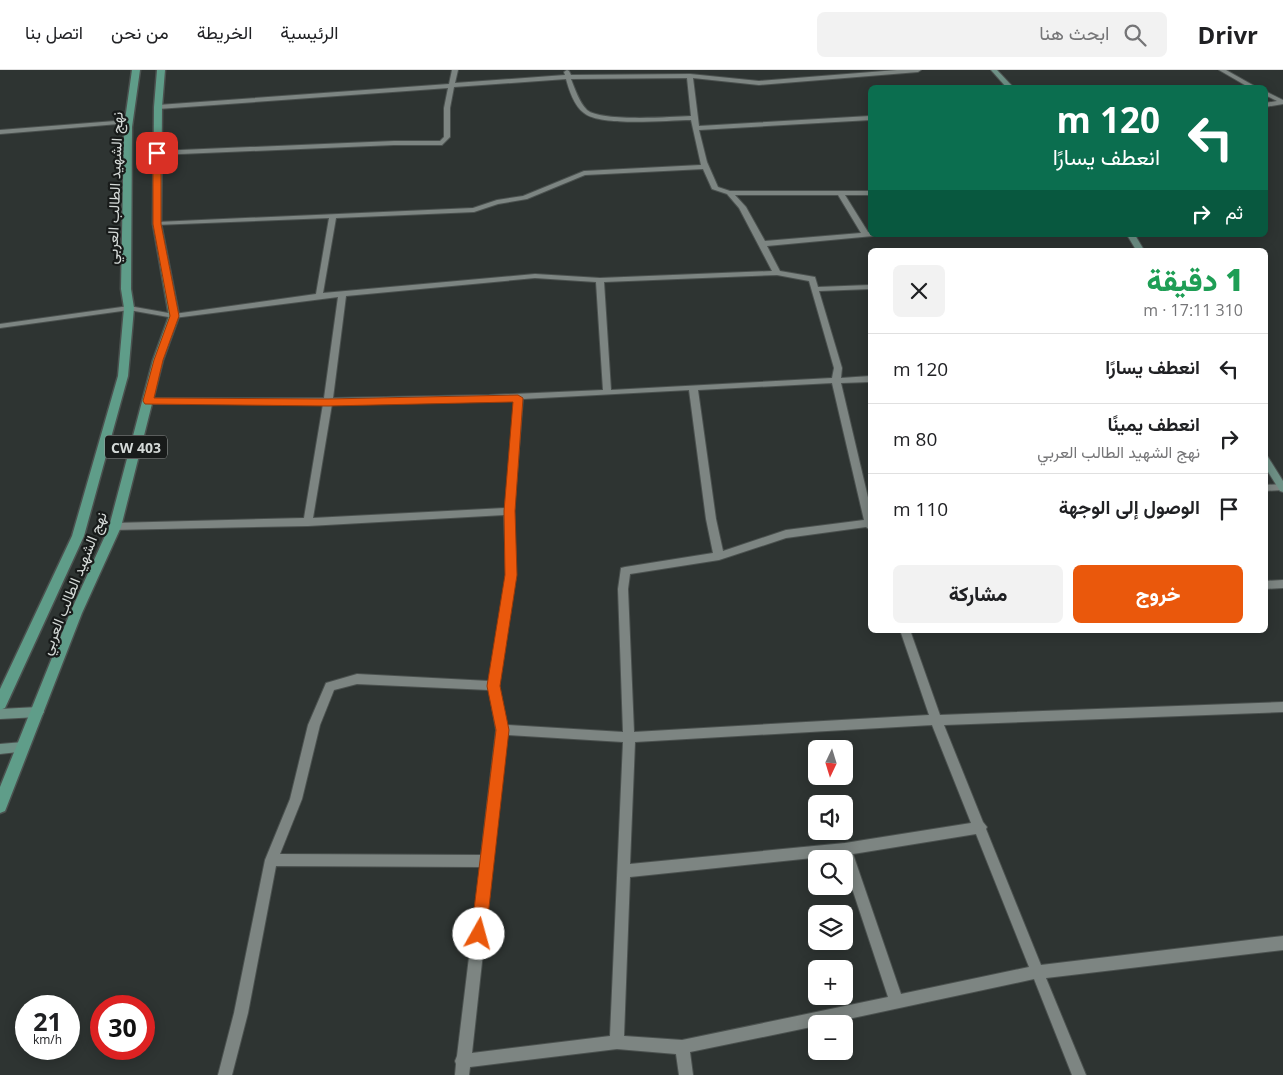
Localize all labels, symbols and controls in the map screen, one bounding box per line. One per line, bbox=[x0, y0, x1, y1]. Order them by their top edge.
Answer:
search box bbox=[817, 12, 1167, 57]
text: Drivr bbox=[1197, 18, 1258, 51]
text: اتصل بنا bbox=[25, 20, 83, 44]
text: من نحن bbox=[111, 20, 169, 44]
text: الخريطة bbox=[197, 20, 252, 44]
text: الرئيسية bbox=[280, 20, 339, 44]
text: ابحث هنا bbox=[1039, 20, 1109, 46]
icon: search bbox=[1121, 21, 1149, 49]
text: 120 m bbox=[1056, 96, 1160, 143]
icon: left bbox=[1178, 105, 1243, 170]
street label: نهج الشهيد الطالب العربي bbox=[101, 111, 131, 265]
pin bbox=[136, 132, 178, 174]
icon: arrive bbox=[143, 139, 171, 167]
text: انعطف يسارًا bbox=[1053, 141, 1160, 171]
text: ثم bbox=[1225, 199, 1243, 225]
icon: right bbox=[1187, 200, 1215, 228]
text: 1 دقيقة bbox=[1147, 259, 1243, 300]
button: close bbox=[893, 265, 945, 317]
text: 310 m · 17:11 bbox=[1143, 299, 1243, 321]
text: انعطف يسارًا bbox=[1105, 354, 1200, 380]
icon: left bbox=[1215, 355, 1243, 383]
text: 120 m bbox=[893, 356, 948, 382]
text: انعطف يمينًا bbox=[1107, 411, 1200, 437]
icon: right bbox=[1215, 425, 1243, 453]
text: 80 m bbox=[893, 426, 937, 452]
road number: CW 403 bbox=[105, 436, 167, 458]
text: نهج الشهيد الطالب العربي bbox=[1037, 441, 1200, 463]
text: الوصول إلى الوجهة bbox=[1059, 494, 1200, 520]
icon: arrive bbox=[1215, 495, 1243, 523]
text: 110 m bbox=[893, 496, 948, 522]
street label: نهج الشهيد الطالب العربي bbox=[35, 509, 115, 659]
button: مشاركة bbox=[893, 565, 1063, 623]
button: خروج bbox=[1073, 565, 1243, 623]
north arrow bbox=[808, 740, 852, 785]
map controls bbox=[808, 740, 853, 1060]
button: sound bbox=[808, 795, 853, 840]
button: search bbox=[808, 850, 853, 895]
button: layers bbox=[808, 905, 853, 950]
position arrow bbox=[452, 907, 504, 959]
button: + bbox=[808, 960, 853, 1005]
speed limit sign: 30 bbox=[90, 995, 155, 1060]
text: 21 bbox=[33, 1004, 62, 1038]
button: − bbox=[808, 1015, 853, 1060]
text: km/h bbox=[33, 1031, 62, 1048]

